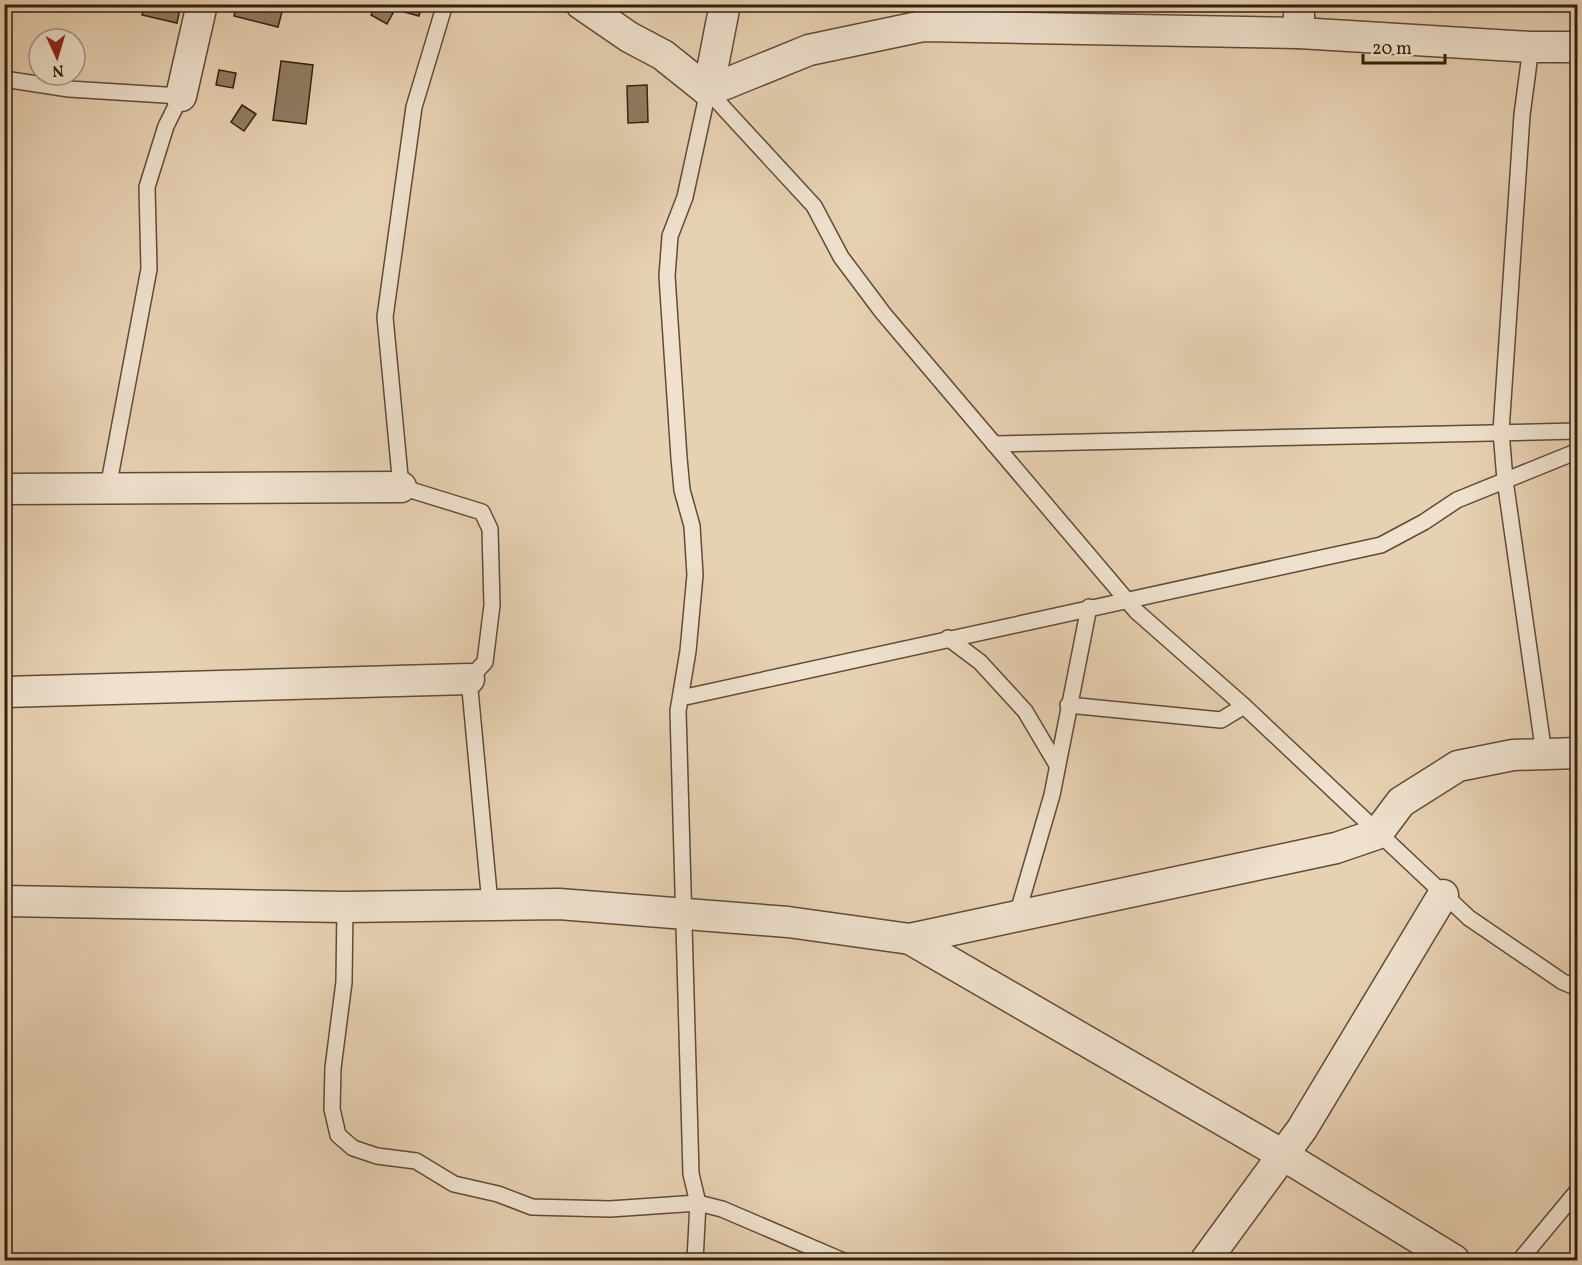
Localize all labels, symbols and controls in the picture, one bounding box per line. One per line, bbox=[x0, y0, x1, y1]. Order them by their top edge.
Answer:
north arrow bbox=[27, 27, 87, 87]
scale bar bbox=[1363, 27, 1446, 65]
text: 20 m bbox=[1372, 37, 1412, 62]
text: N bbox=[51, 59, 64, 81]

